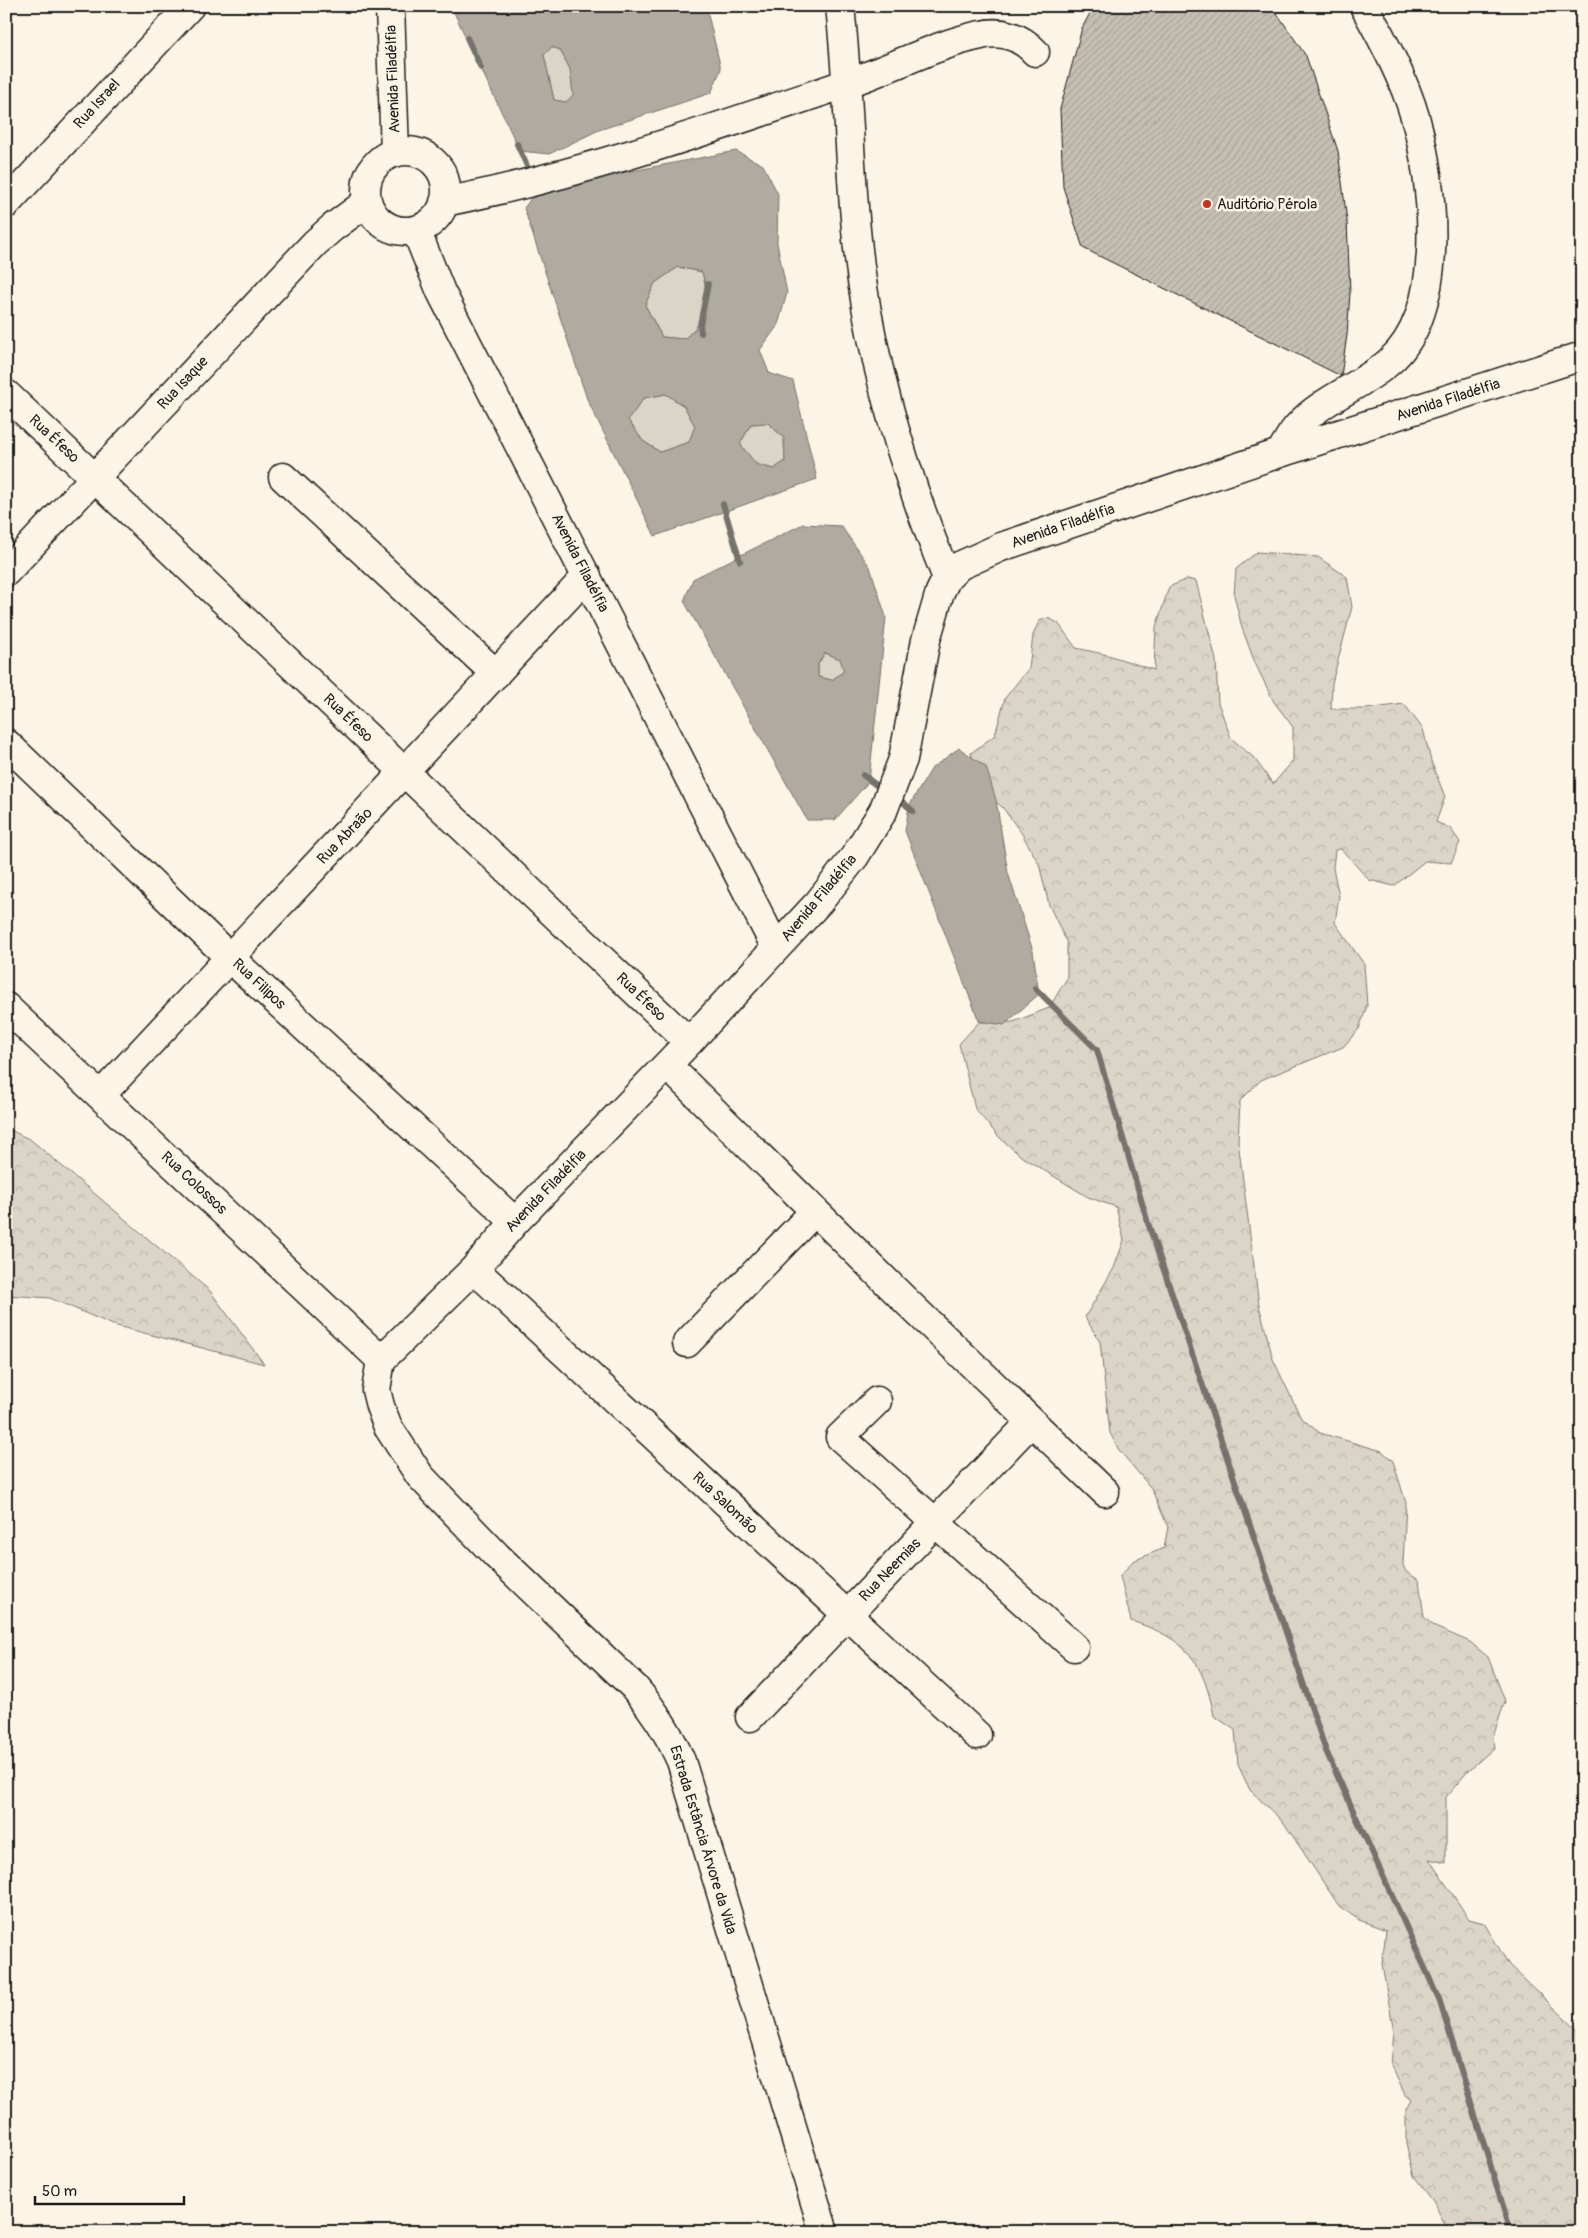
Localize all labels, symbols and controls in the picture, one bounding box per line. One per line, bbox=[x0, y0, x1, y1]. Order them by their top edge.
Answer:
street label: Avenida Filadélfia bbox=[382, 25, 404, 133]
street label: Rua Israel bbox=[70, 75, 124, 133]
place label: Auditório Pérola bbox=[1217, 195, 1317, 214]
marker: Auditório Pérola bbox=[1201, 198, 1213, 210]
street label: Rua Isaque bbox=[153, 352, 213, 414]
street label: Avenida Filadélfia bbox=[1394, 374, 1502, 426]
street label: Rua Éfeso bbox=[25, 411, 83, 467]
street label: Avenida Filadélfia bbox=[1009, 499, 1117, 553]
street label: Avenida Filadélfia bbox=[547, 510, 613, 616]
street label: Rua Éfeso bbox=[319, 690, 377, 746]
street label: Rua Abraão bbox=[313, 804, 377, 868]
street label: Avenida Filadélfia bbox=[777, 850, 861, 946]
street label: Rua Filipos bbox=[228, 954, 290, 1014]
street label: Rua Éfeso bbox=[612, 969, 670, 1025]
street label: Avenida Filadélfia bbox=[502, 1145, 590, 1237]
street label: Rua Colossos bbox=[157, 1148, 231, 1219]
street label: Rua Salomão bbox=[688, 1468, 762, 1538]
street label: Rua Neemias bbox=[855, 1534, 925, 1606]
street label: Estrada Estância Árvore da Vida bbox=[665, 1743, 741, 1937]
scale bar bbox=[35, 2173, 184, 2205]
text: 50 m bbox=[42, 2182, 77, 2201]

